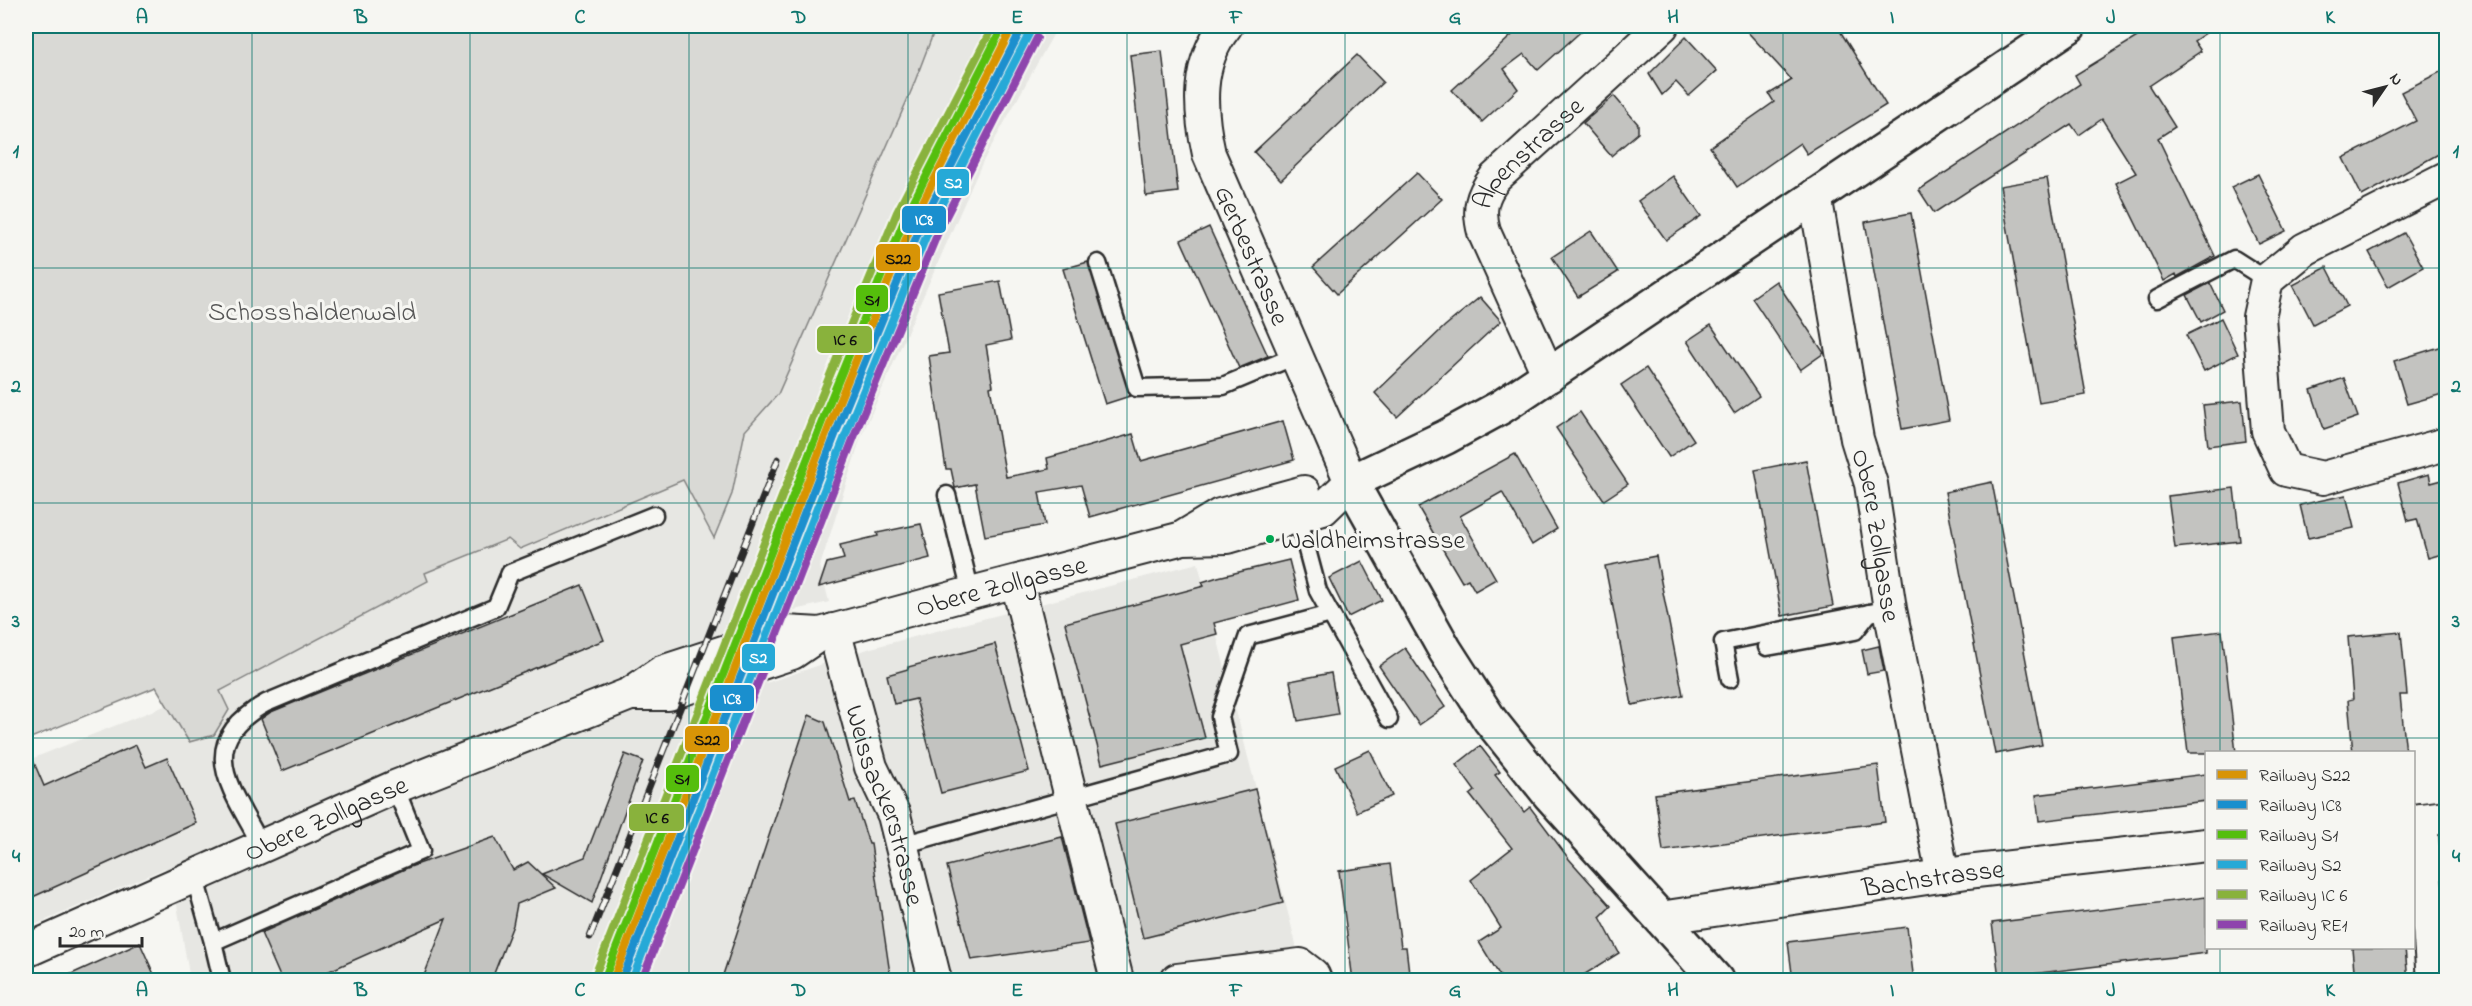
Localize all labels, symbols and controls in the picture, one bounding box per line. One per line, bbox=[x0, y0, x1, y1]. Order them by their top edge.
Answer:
text: A bbox=[136, 4, 148, 33]
text: B bbox=[353, 4, 368, 33]
text: C bbox=[575, 4, 586, 33]
text: D bbox=[791, 4, 806, 33]
text: E bbox=[1011, 4, 1023, 33]
text: F bbox=[1229, 4, 1243, 33]
text: G bbox=[1449, 4, 1462, 33]
text: H bbox=[1667, 4, 1679, 33]
text: I bbox=[1890, 4, 1895, 33]
text: J bbox=[2106, 4, 2116, 33]
text: K bbox=[2325, 4, 2336, 33]
north arrow bbox=[2355, 57, 2415, 117]
text: N bbox=[2383, 68, 2409, 91]
street label: Alpenstrasse bbox=[1464, 88, 1595, 214]
text: 1 bbox=[13, 138, 20, 167]
text: 1 bbox=[2453, 138, 2460, 167]
line badge: S2 bbox=[936, 168, 970, 197]
text: S2 bbox=[944, 172, 962, 196]
street label: Gerbestrasse bbox=[1203, 180, 1298, 333]
line badge: IC8 bbox=[901, 205, 947, 234]
text: IC8 bbox=[915, 209, 933, 233]
line badge: S22 bbox=[875, 243, 921, 272]
text: S22 bbox=[885, 248, 911, 272]
line badge: S1 bbox=[855, 284, 889, 313]
text: S1 bbox=[864, 289, 881, 313]
park label: Schosshaldenwald bbox=[208, 294, 416, 333]
line badge: IC 6 bbox=[816, 325, 873, 354]
text: IC 6 bbox=[833, 329, 858, 353]
text: 2 bbox=[10, 373, 21, 402]
text: 2 bbox=[2450, 373, 2461, 402]
street label: Obere Zollgasse bbox=[1839, 444, 1909, 626]
place label: Waldheimstrasse bbox=[1281, 523, 1466, 561]
marker: Waldheimstrasse bbox=[1264, 533, 1276, 545]
street label: Obere Zollgasse bbox=[912, 546, 1092, 629]
text: 3 bbox=[11, 608, 20, 637]
text: 3 bbox=[2451, 608, 2460, 637]
line badge: S2 bbox=[741, 643, 776, 672]
text: S2 bbox=[749, 647, 767, 671]
line badge: IC8 bbox=[709, 684, 755, 712]
text: IC8 bbox=[723, 688, 741, 712]
street label: Weissackerstrasse bbox=[833, 701, 933, 911]
line badge: S22 bbox=[684, 725, 730, 753]
text: S22 bbox=[694, 729, 720, 753]
legend bbox=[2205, 751, 2415, 949]
line badge: S1 bbox=[665, 764, 700, 793]
text: Railway S22 bbox=[2259, 764, 2350, 790]
street label: Obere Zollgasse bbox=[239, 766, 415, 874]
text: S1 bbox=[674, 768, 691, 792]
text: Railway IC8 bbox=[2259, 794, 2342, 820]
line badge: IC 6 bbox=[628, 803, 685, 832]
text: IC 6 bbox=[645, 807, 670, 831]
text: Railway S1 bbox=[2259, 824, 2339, 850]
text: 4 bbox=[12, 843, 21, 872]
text: 4 bbox=[2452, 843, 2461, 872]
street label: Bachstrasse bbox=[1859, 851, 2007, 910]
text: Railway S2 bbox=[2259, 854, 2342, 880]
text: Railway IC 6 bbox=[2259, 884, 2348, 910]
scale bar bbox=[60, 910, 142, 948]
text: Railway RE1 bbox=[2259, 914, 2348, 940]
text: 20 m bbox=[69, 920, 104, 946]
text: A bbox=[136, 977, 148, 1006]
text: B bbox=[353, 977, 368, 1006]
text: C bbox=[575, 977, 586, 1006]
text: D bbox=[791, 977, 806, 1006]
text: E bbox=[1011, 977, 1023, 1006]
text: F bbox=[1229, 977, 1243, 1006]
text: G bbox=[1449, 977, 1462, 1006]
text: H bbox=[1667, 977, 1679, 1006]
text: I bbox=[1890, 977, 1895, 1006]
text: J bbox=[2106, 977, 2116, 1006]
text: K bbox=[2325, 977, 2336, 1006]

